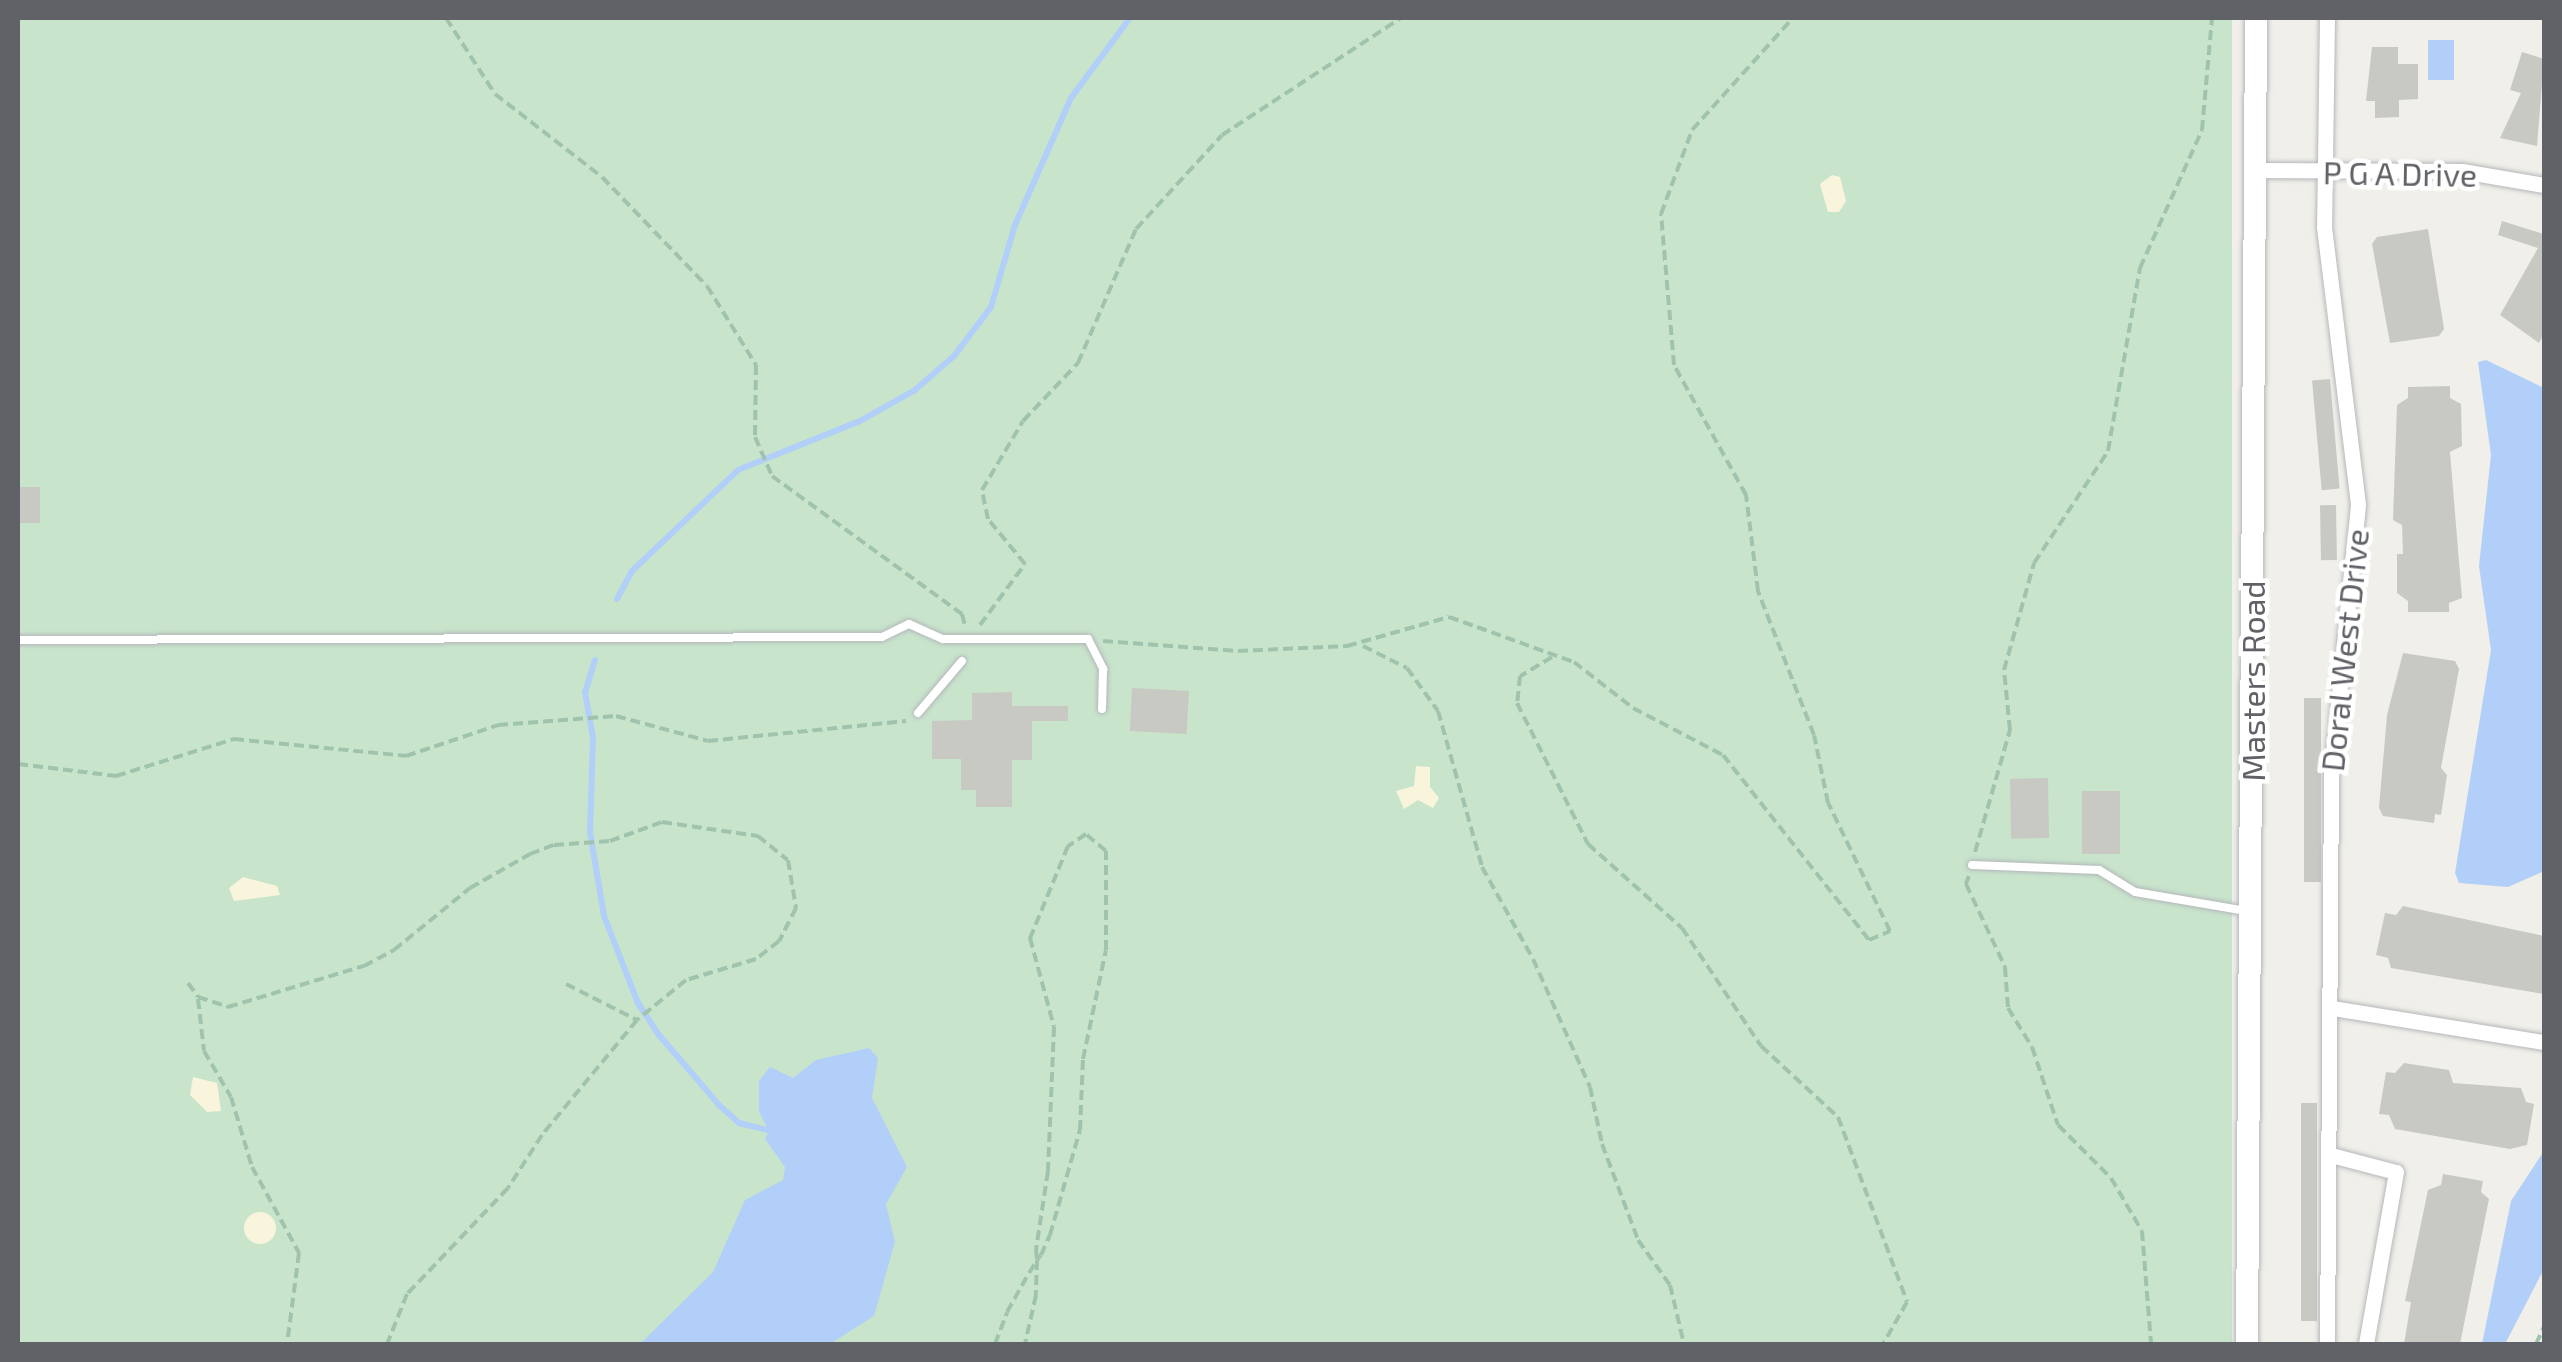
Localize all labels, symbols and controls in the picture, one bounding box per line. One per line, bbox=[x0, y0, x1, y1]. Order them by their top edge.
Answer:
street label: P G A Drive bbox=[2322, 152, 2478, 194]
street label: Doral West Drive bbox=[2312, 526, 2376, 774]
street label: Masters Road bbox=[2233, 580, 2271, 782]

